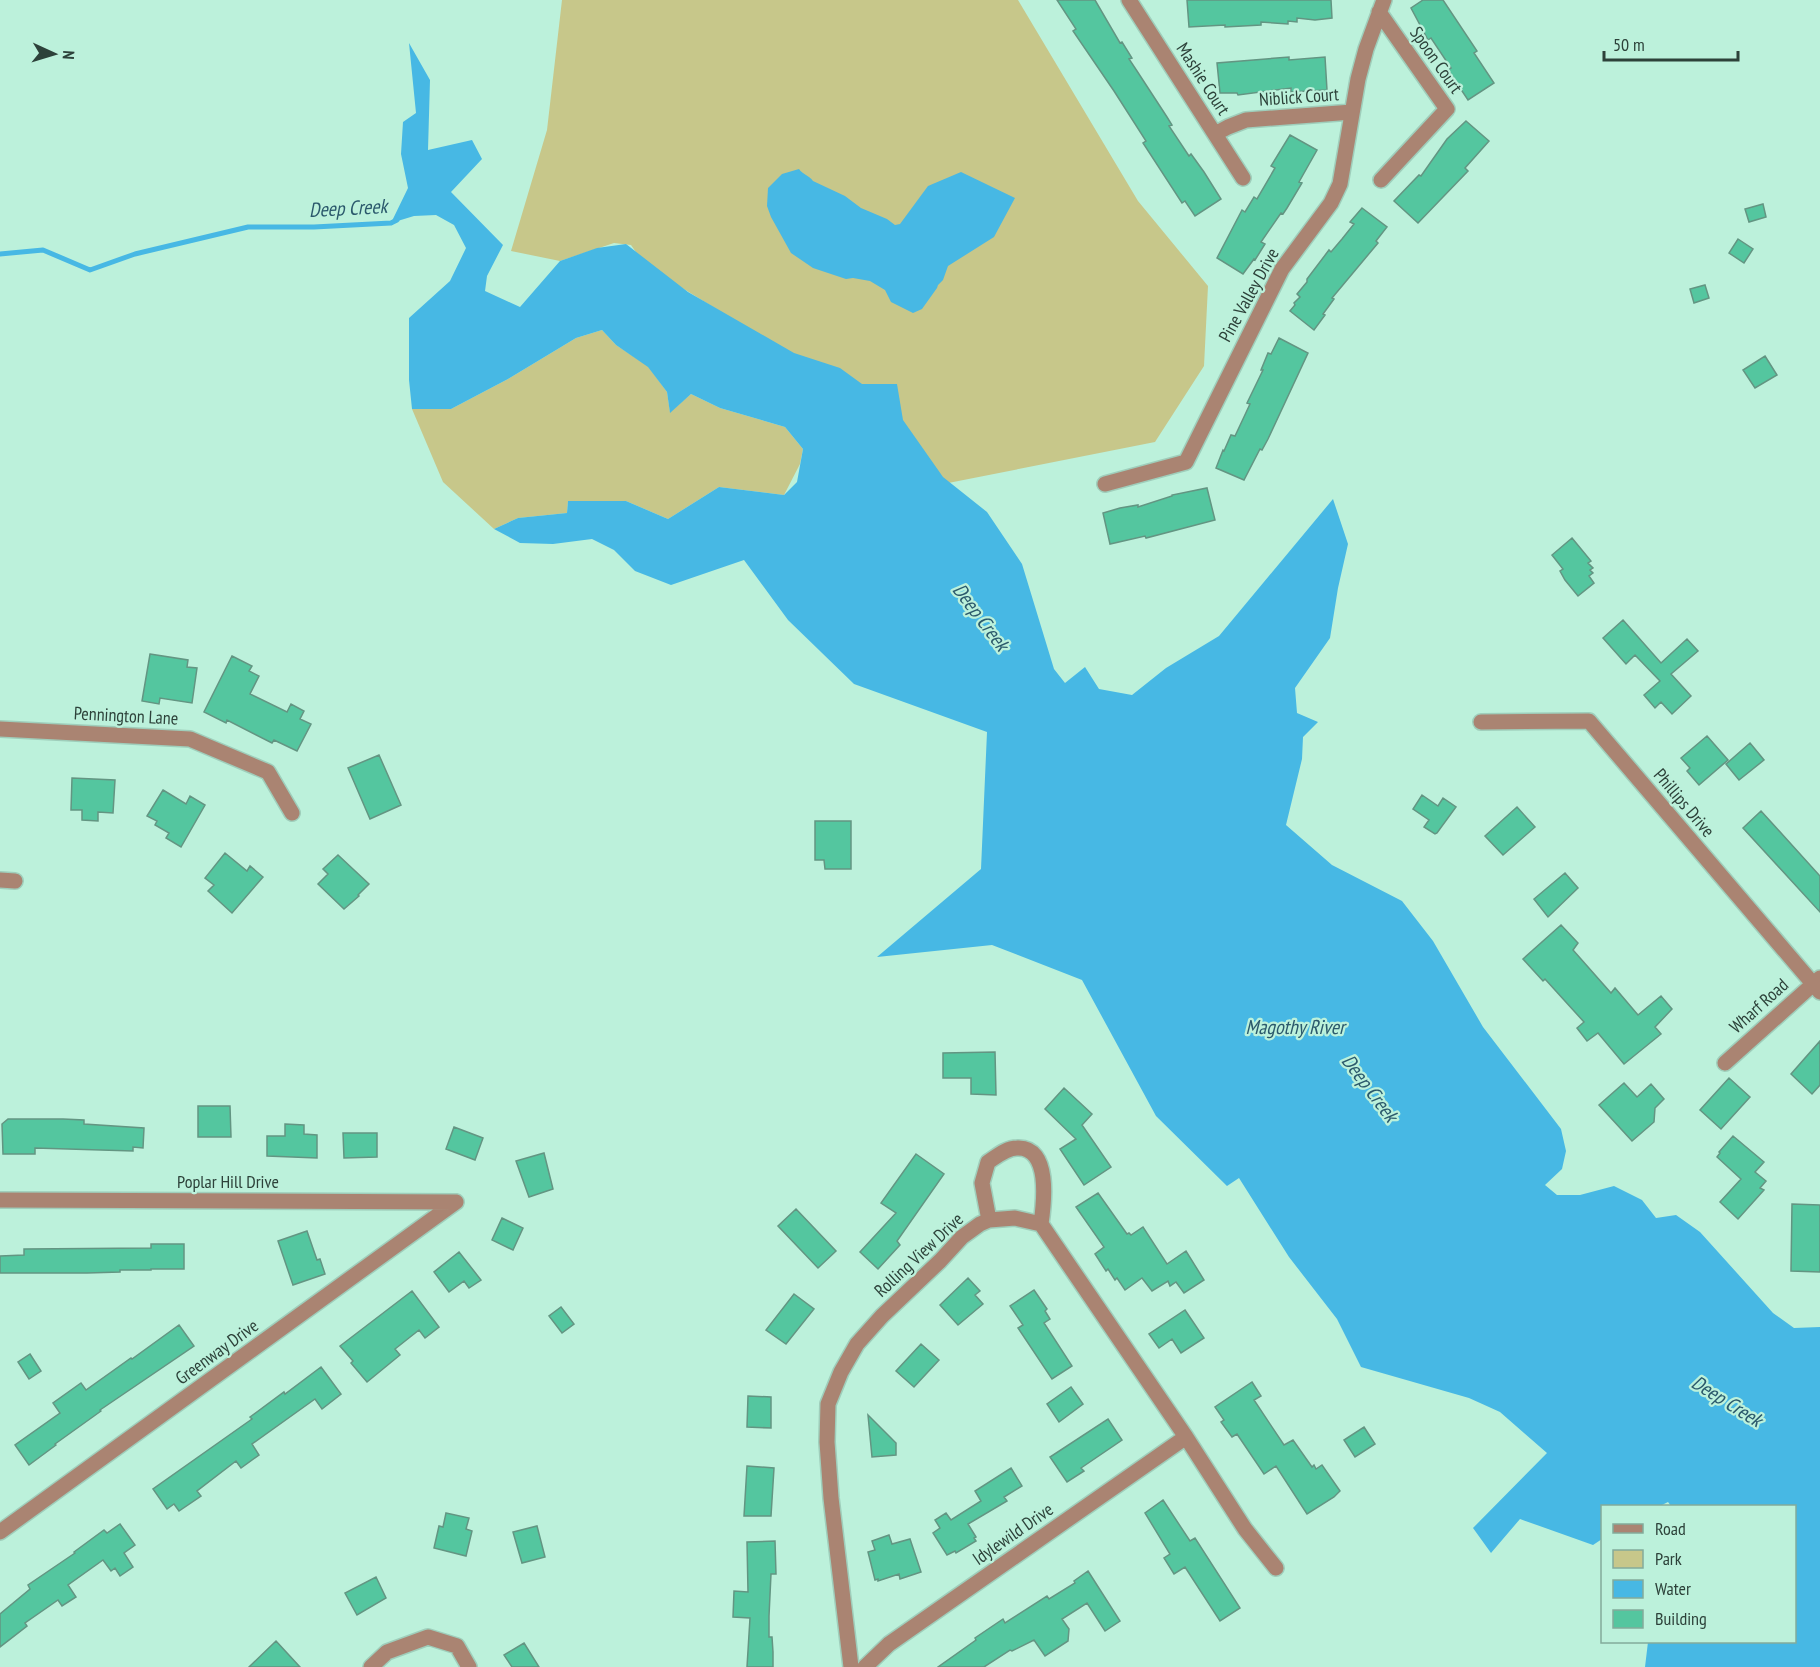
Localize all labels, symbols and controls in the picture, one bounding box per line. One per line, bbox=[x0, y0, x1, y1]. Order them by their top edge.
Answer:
street label: Spoon Court bbox=[1405, 22, 1468, 98]
north arrow bbox=[24, 24, 84, 84]
scale bar bbox=[1604, 24, 1738, 62]
text: 50 m bbox=[1613, 33, 1645, 56]
street label: Mashie Court bbox=[1172, 38, 1235, 119]
text: N bbox=[59, 50, 79, 60]
street label: Niblick Court bbox=[1258, 82, 1340, 111]
water label: Deep Creek bbox=[308, 193, 390, 223]
street label: Pine Valley Drive bbox=[1213, 244, 1284, 346]
water label: Deep Creek bbox=[947, 578, 1016, 658]
street label: Pennington Lane bbox=[73, 701, 179, 730]
street label: Phillips Drive bbox=[1649, 764, 1720, 842]
street label: Wharf Road bbox=[1724, 973, 1793, 1038]
water label: Magothy River bbox=[1246, 1014, 1347, 1040]
water label: Deep Creek bbox=[1336, 1049, 1405, 1129]
street label: Poplar Hill Drive bbox=[177, 1170, 279, 1193]
street label: Rolling View Drive bbox=[869, 1208, 968, 1302]
street label: Greenway Drive bbox=[171, 1314, 263, 1389]
water label: Deep Creek bbox=[1687, 1369, 1769, 1434]
street label: Idylewild Drive bbox=[968, 1497, 1058, 1570]
legend bbox=[1601, 1505, 1796, 1643]
text: Road bbox=[1655, 1517, 1686, 1540]
text: Park bbox=[1655, 1547, 1682, 1570]
text: Water bbox=[1655, 1577, 1691, 1600]
text: Building bbox=[1655, 1607, 1707, 1630]

